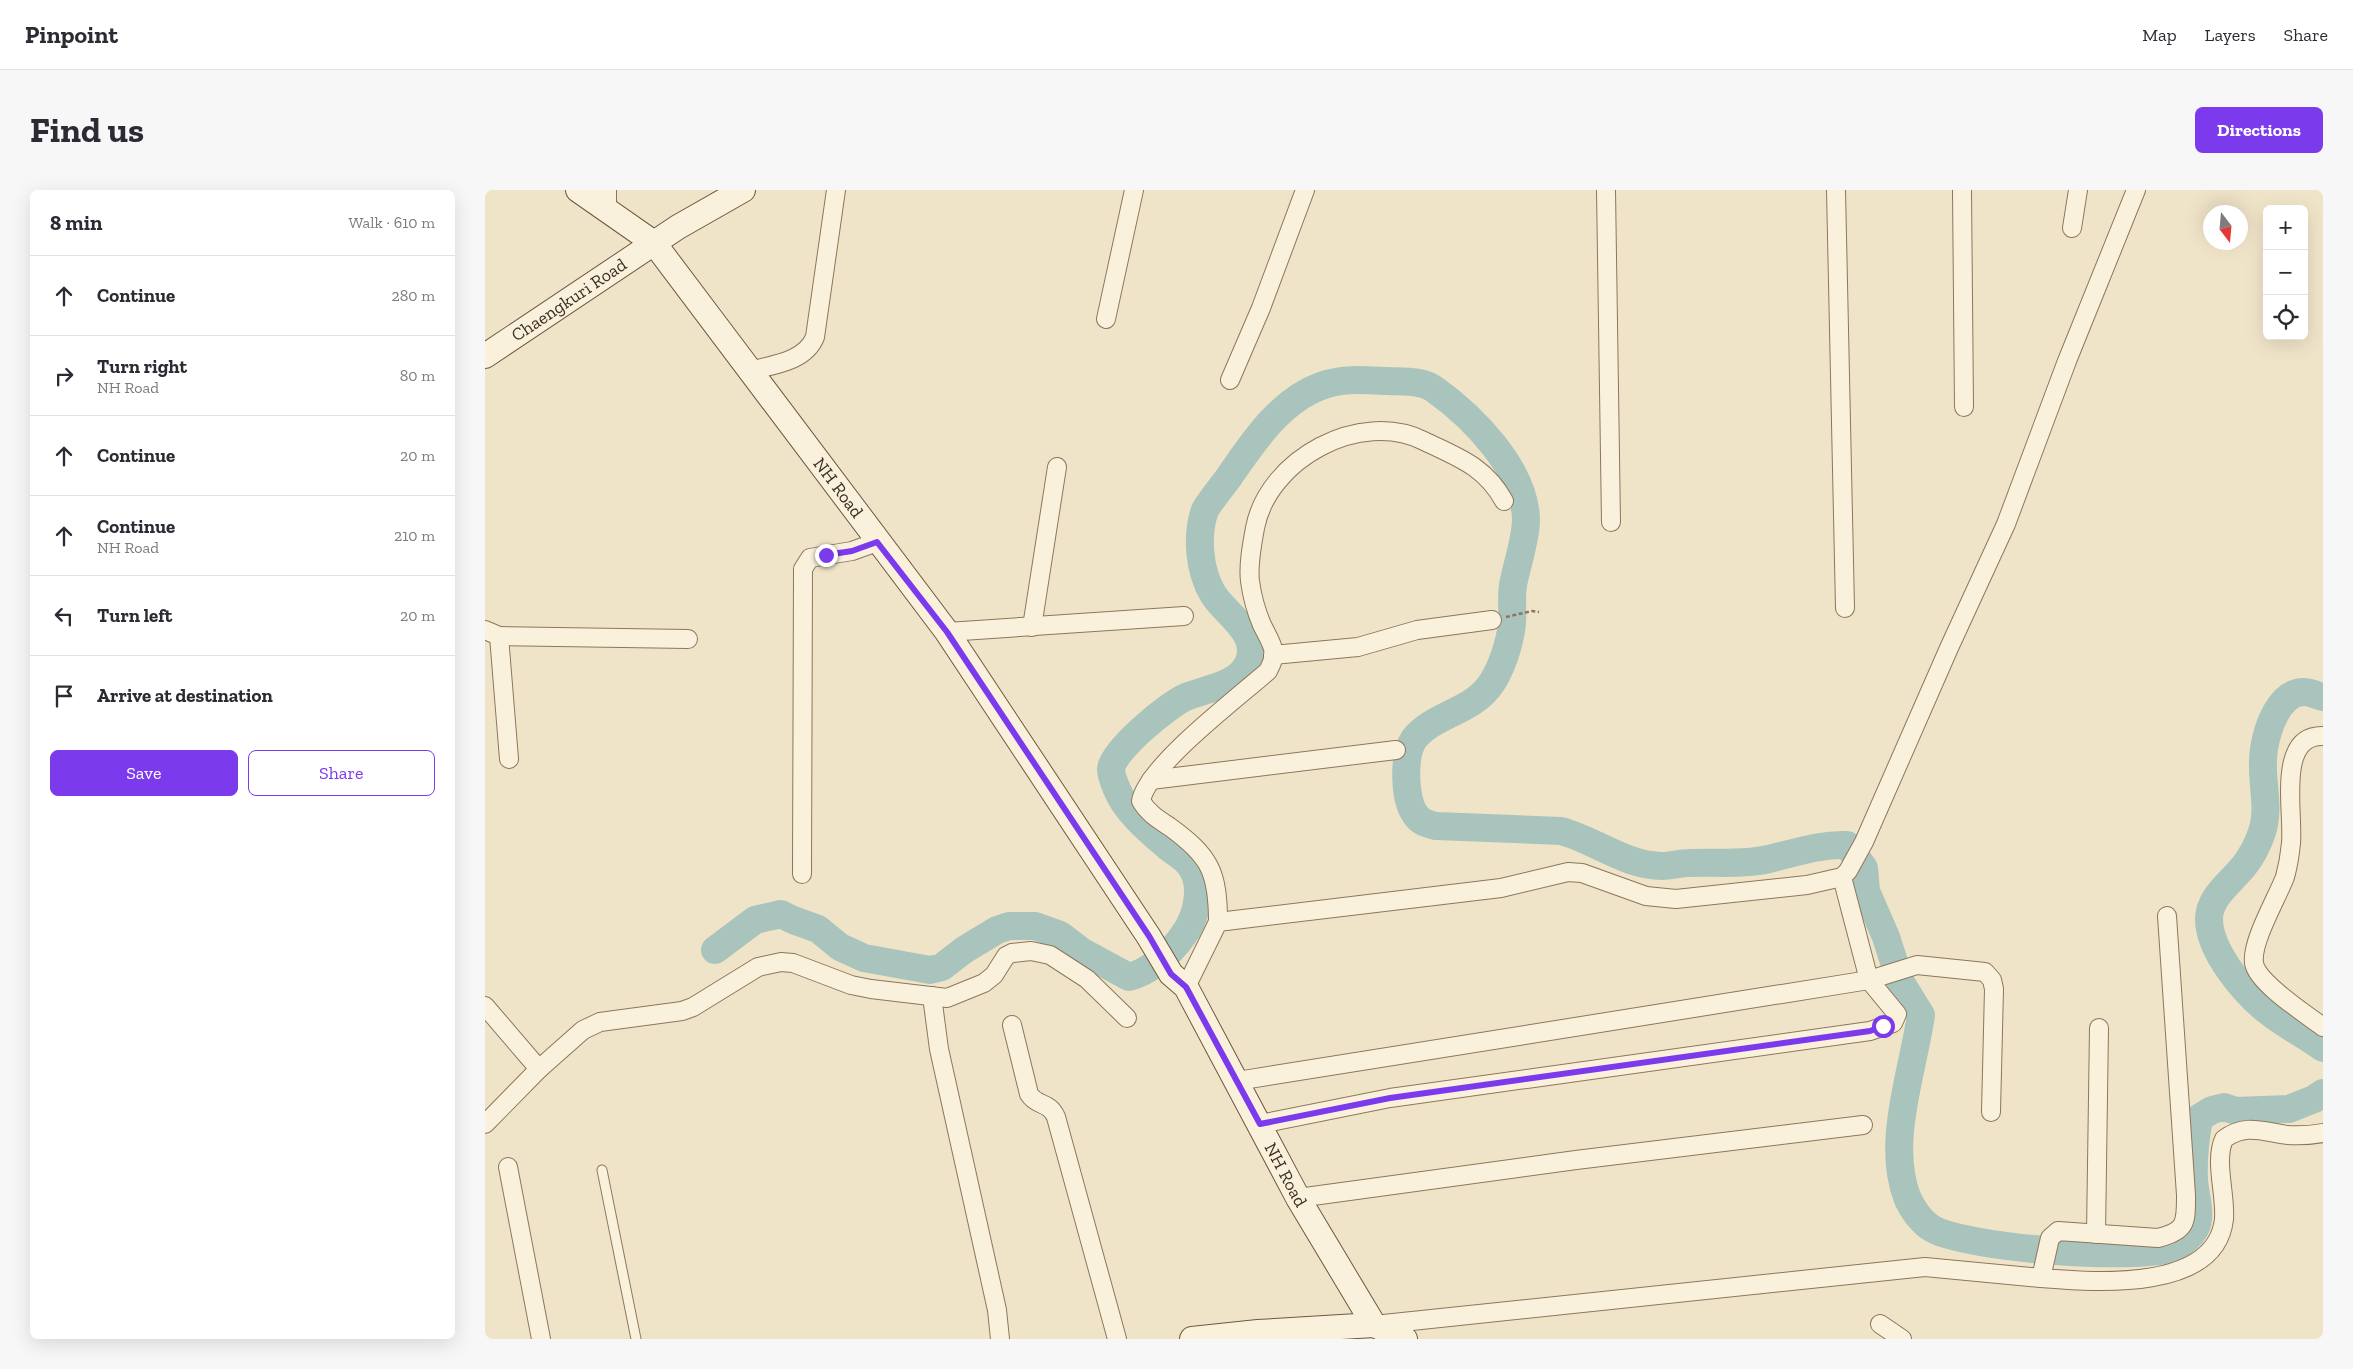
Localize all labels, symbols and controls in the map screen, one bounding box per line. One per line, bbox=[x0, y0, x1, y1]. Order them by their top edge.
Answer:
text: Pinpoint bbox=[25, 20, 118, 49]
text: Map bbox=[2142, 24, 2177, 46]
text: Layers bbox=[2205, 24, 2256, 46]
text: Share bbox=[2284, 24, 2328, 46]
button: Directions bbox=[2195, 107, 2323, 153]
text: Find us bbox=[30, 109, 144, 151]
north arrow bbox=[2203, 205, 2248, 250]
map controls bbox=[2263, 205, 2308, 340]
button: + bbox=[2263, 205, 2308, 250]
text: 8 min bbox=[50, 210, 102, 235]
text: Walk · 610 m bbox=[348, 213, 435, 232]
button: − bbox=[2263, 250, 2308, 295]
street label: Chaengkuri Road bbox=[507, 253, 631, 346]
icon: ahead bbox=[50, 282, 78, 310]
text: Continue bbox=[97, 284, 175, 307]
text: 280 m bbox=[391, 286, 435, 305]
button: locate bbox=[2263, 295, 2308, 340]
text: Turn right bbox=[97, 355, 187, 378]
icon: right bbox=[50, 362, 78, 390]
text: 80 m bbox=[400, 366, 435, 385]
text: NH Road bbox=[97, 378, 159, 397]
icon: ahead bbox=[50, 442, 78, 470]
text: Continue bbox=[97, 444, 175, 467]
text: 20 m bbox=[400, 446, 435, 465]
street label: NH Road bbox=[809, 453, 868, 522]
text: Continue bbox=[97, 515, 175, 538]
icon: ahead bbox=[50, 522, 78, 550]
text: 210 m bbox=[394, 526, 435, 545]
text: NH Road bbox=[97, 538, 159, 557]
route end bbox=[815, 544, 838, 567]
icon: left bbox=[50, 602, 78, 630]
text: Turn left bbox=[97, 604, 172, 627]
text: 20 m bbox=[400, 606, 435, 625]
icon: arrive bbox=[50, 682, 78, 710]
text: Arrive at destination bbox=[97, 684, 273, 707]
button: Save bbox=[50, 750, 238, 796]
button: Share bbox=[248, 750, 435, 796]
route start bbox=[1872, 1015, 1895, 1038]
street label: NH Road bbox=[1260, 1139, 1312, 1211]

